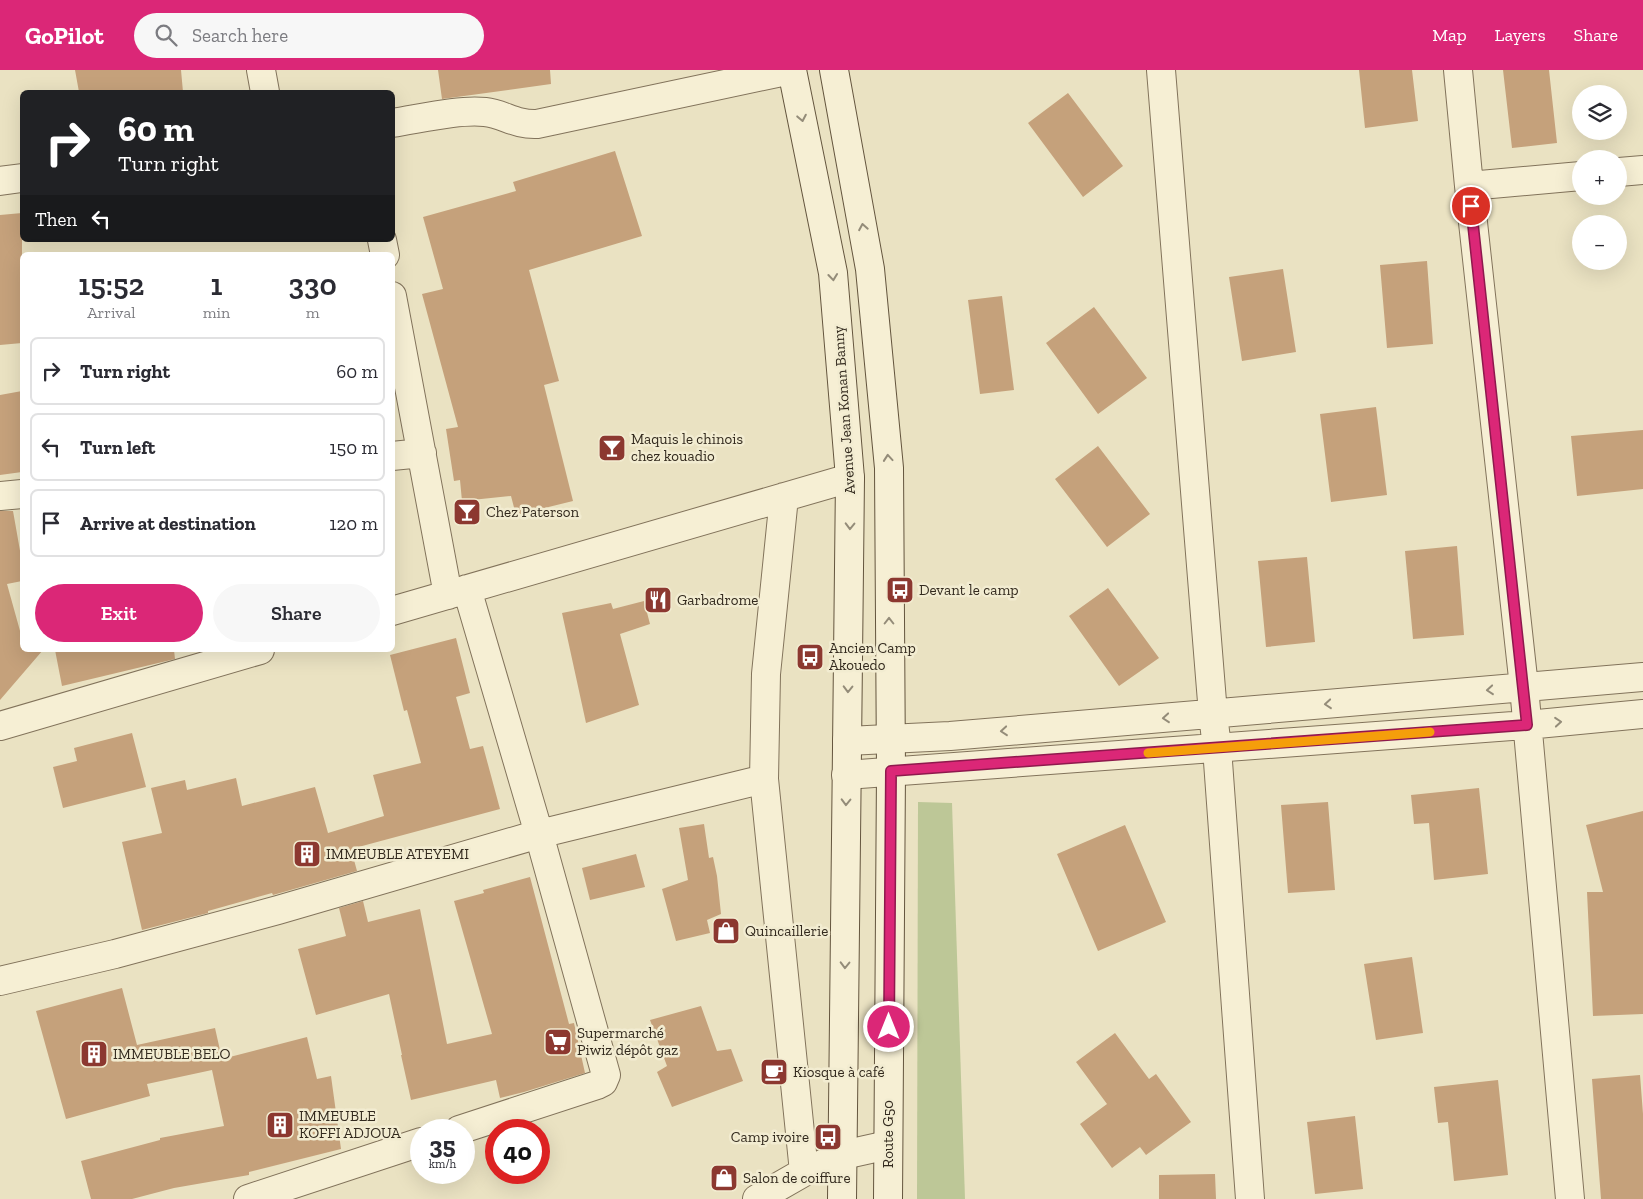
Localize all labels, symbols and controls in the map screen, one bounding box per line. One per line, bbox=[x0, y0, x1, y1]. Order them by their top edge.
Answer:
search box bbox=[134, 13, 484, 58]
text: GoPilot bbox=[25, 21, 104, 50]
icon: search bbox=[152, 21, 180, 49]
text: Search here bbox=[192, 24, 288, 47]
text: Map bbox=[1432, 24, 1467, 46]
text: Layers bbox=[1495, 24, 1546, 46]
text: Share bbox=[1574, 24, 1618, 46]
map controls bbox=[1572, 85, 1627, 270]
button: layers bbox=[1572, 85, 1627, 140]
text: 60 m bbox=[118, 108, 194, 150]
icon: right bbox=[35, 110, 100, 175]
one-way arrow bbox=[796, 113, 807, 122]
text: Turn right bbox=[118, 150, 219, 177]
button: + bbox=[1572, 150, 1627, 205]
pin bbox=[1450, 185, 1492, 227]
icon: arrive bbox=[1457, 192, 1485, 220]
icon: left bbox=[87, 205, 115, 233]
text: Then bbox=[35, 208, 77, 231]
button: − bbox=[1572, 215, 1627, 270]
one-way arrow bbox=[858, 223, 868, 232]
text: 15:52 bbox=[78, 267, 144, 303]
text: 1 bbox=[210, 267, 222, 303]
text: 330 bbox=[288, 267, 337, 303]
one-way arrow bbox=[827, 274, 838, 282]
text: Arrival bbox=[87, 303, 135, 322]
text: min bbox=[203, 303, 230, 322]
text: m bbox=[306, 303, 319, 322]
street label: Avenue Jean Konan Banny bbox=[829, 325, 859, 495]
icon: right bbox=[37, 357, 65, 385]
text: Turn right bbox=[80, 360, 170, 383]
text: 60 m bbox=[336, 360, 378, 383]
place label: Maquis le chinois chez kouadio bbox=[631, 430, 743, 465]
icon: left bbox=[37, 433, 65, 461]
bar icon: Maquis le chinois chez kouadio bbox=[597, 433, 627, 463]
text: Turn left bbox=[80, 436, 155, 459]
text: 150 m bbox=[329, 436, 378, 459]
one-way arrow bbox=[883, 454, 894, 462]
bar icon: Chez Paterson bbox=[452, 497, 482, 527]
place label: Chez Paterson bbox=[486, 503, 579, 521]
icon: arrive bbox=[37, 509, 65, 537]
text: Arrive at destination bbox=[80, 512, 256, 535]
text: 120 m bbox=[329, 512, 378, 535]
one-way arrow bbox=[845, 523, 855, 531]
bus stop icon: Devant le camp bbox=[885, 575, 915, 605]
place label: Devant le camp bbox=[919, 581, 1019, 599]
button: Exit bbox=[35, 584, 203, 642]
button: Share bbox=[213, 584, 380, 642]
restaurant icon: Garbadrome bbox=[643, 585, 673, 615]
place label: Garbadrome bbox=[677, 591, 758, 609]
one-way arrow bbox=[884, 616, 894, 624]
place label: Ancien Camp Akouedo bbox=[829, 639, 916, 674]
bus stop icon: Ancien Camp Akouedo bbox=[795, 642, 825, 672]
one-way arrow bbox=[1486, 684, 1494, 695]
one-way arrow bbox=[843, 686, 853, 693]
one-way arrow bbox=[1324, 698, 1332, 709]
one-way arrow bbox=[1162, 712, 1170, 723]
one-way arrow bbox=[1554, 717, 1562, 728]
one-way arrow bbox=[1000, 726, 1008, 737]
one-way arrow bbox=[841, 798, 851, 806]
building icon: IMMEUBLE ATEYEMI bbox=[292, 839, 322, 869]
place label: IMMEUBLE ATEYEMI bbox=[326, 845, 469, 863]
shop icon: Quincaillerie bbox=[711, 916, 741, 946]
place label: Quincaillerie bbox=[745, 922, 828, 940]
one-way arrow bbox=[840, 961, 850, 969]
position arrow bbox=[862, 1000, 914, 1052]
place label: Supermarché Piwiz dépôt gaz bbox=[577, 1024, 678, 1059]
supermarket icon: Supermarché Piwiz dépôt gaz bbox=[543, 1027, 573, 1057]
building icon: IMMEUBLE BELO bbox=[79, 1039, 109, 1069]
place label: IMMEUBLE BELO bbox=[113, 1045, 230, 1063]
cafe icon: Kiosque à café bbox=[759, 1057, 789, 1087]
place label: Kiosque à café bbox=[793, 1063, 885, 1081]
street label: Route G50 bbox=[879, 1100, 897, 1168]
place label: IMMEUBLE KOFFI ADJOUA bbox=[299, 1107, 401, 1142]
building icon: IMMEUBLE KOFFI ADJOUA bbox=[265, 1110, 295, 1140]
speed limit sign: 40 bbox=[485, 1119, 550, 1184]
bus stop icon: Camp ivoire bbox=[813, 1122, 843, 1152]
place label: Camp ivoire bbox=[731, 1128, 809, 1146]
text: 35 bbox=[429, 1130, 456, 1160]
text: km/h bbox=[429, 1157, 456, 1171]
shop icon: Salon de coiffure bbox=[709, 1163, 739, 1193]
place label: Salon de coiffure bbox=[743, 1169, 850, 1187]

